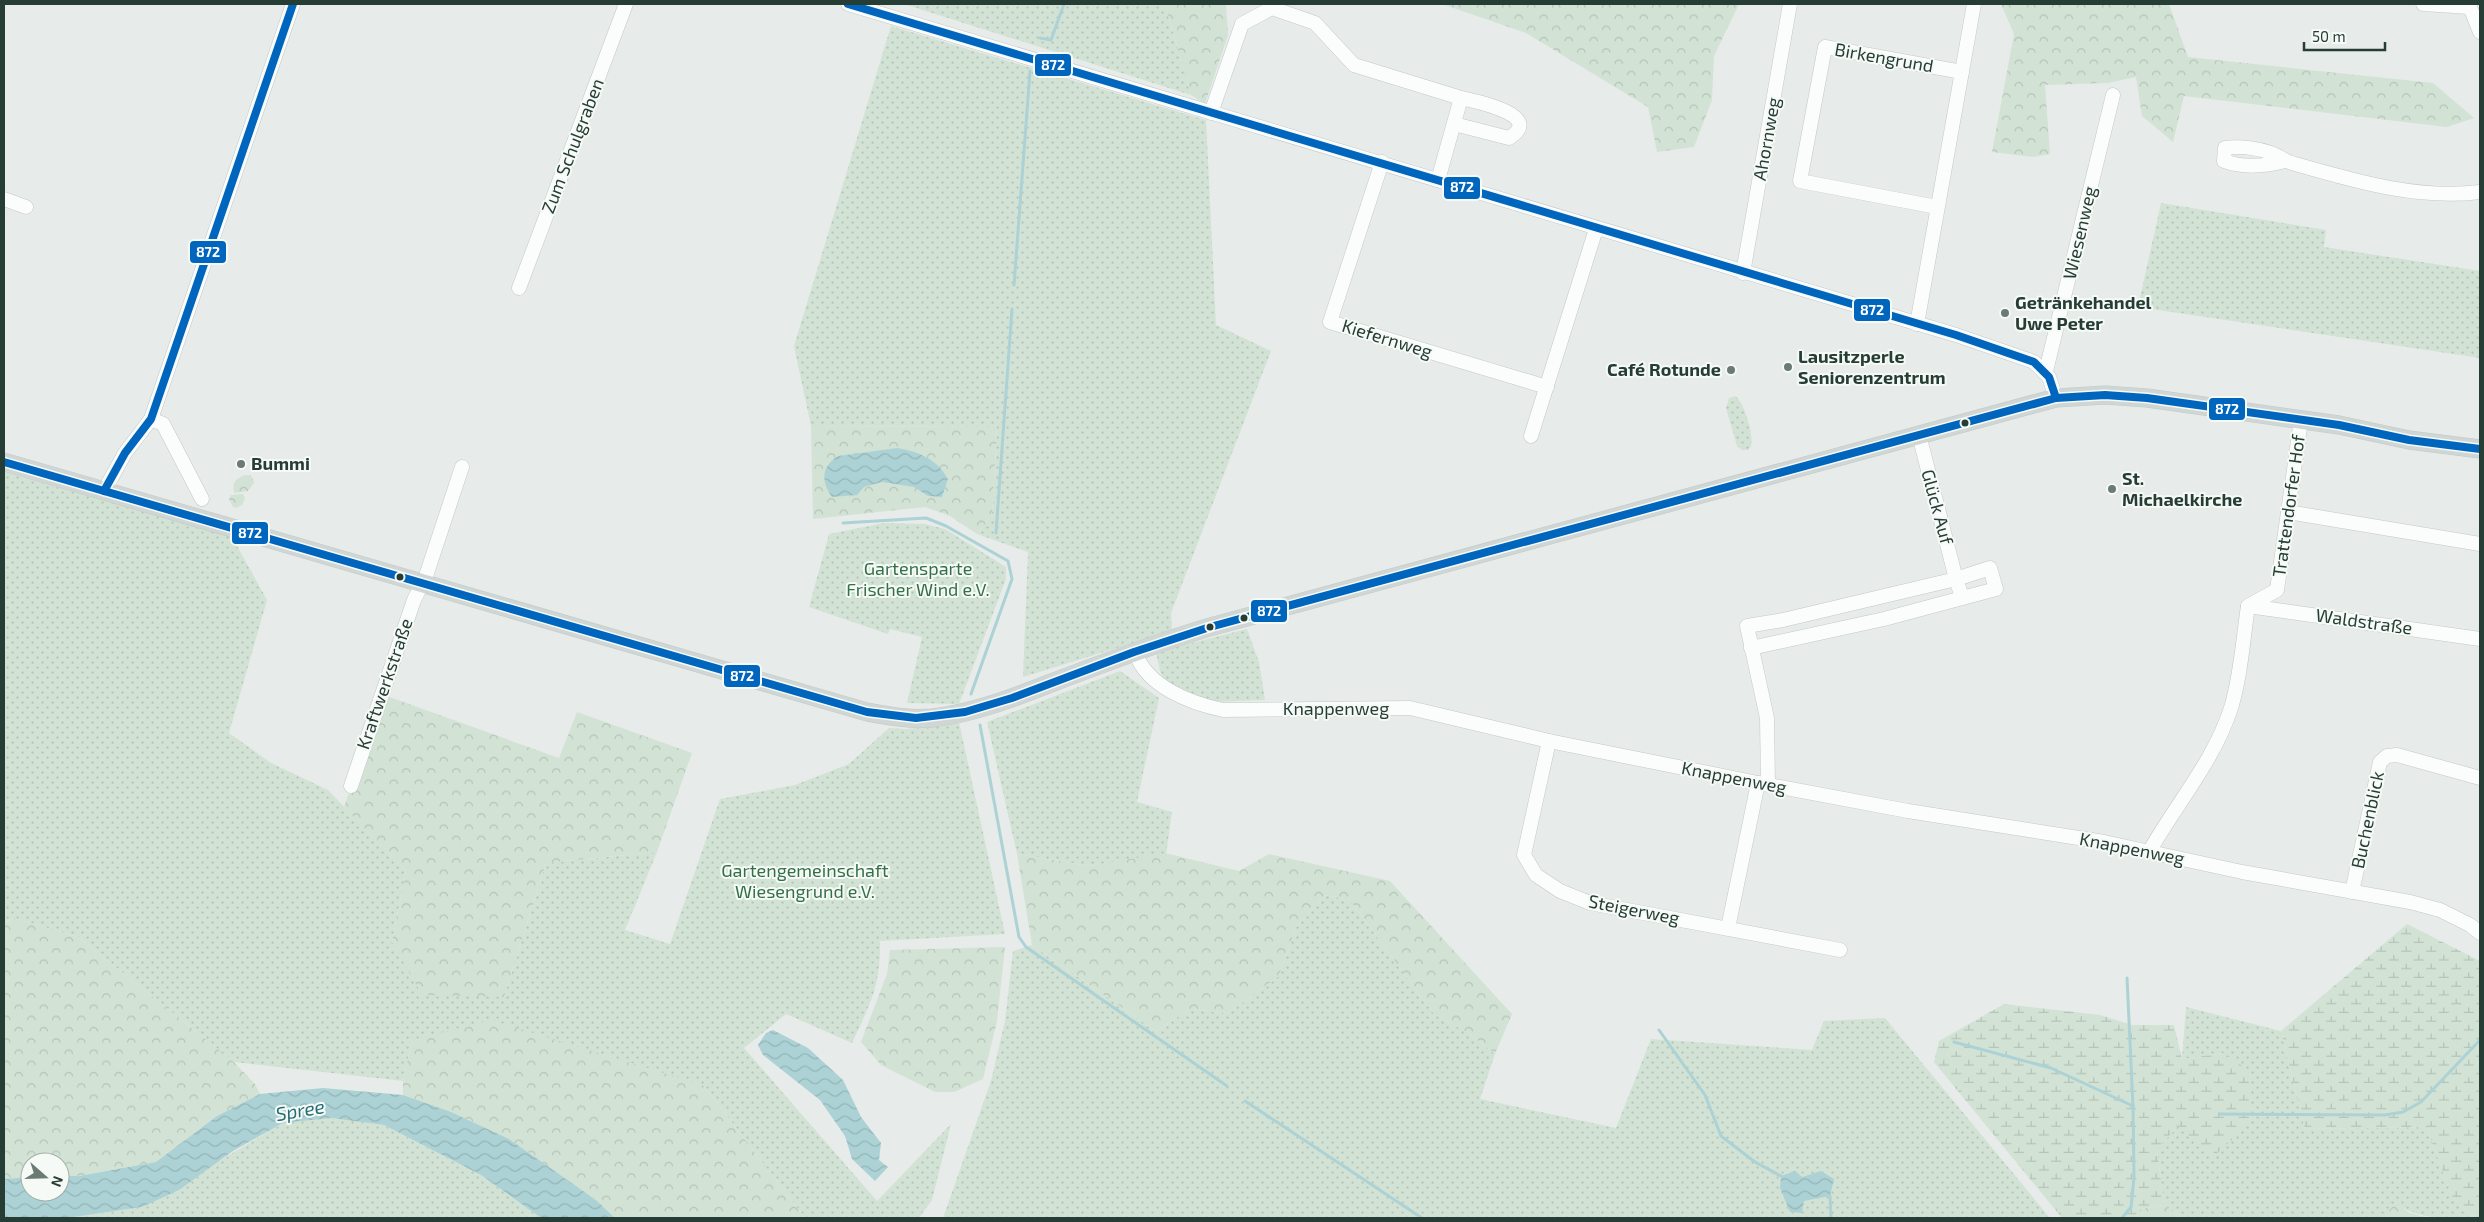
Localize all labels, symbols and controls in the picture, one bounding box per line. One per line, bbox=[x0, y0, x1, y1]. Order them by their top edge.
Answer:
scale bar bbox=[2304, 20, 2385, 52]
text: 50 m bbox=[2312, 27, 2346, 45]
street label: Birkengrund bbox=[1833, 37, 1935, 77]
line badge: 872 bbox=[1034, 53, 1072, 77]
text: 872 bbox=[1041, 56, 1065, 73]
street label: Zum Schulgraben bbox=[536, 75, 608, 216]
street label: Ahornweg bbox=[1748, 96, 1784, 182]
line badge: 872 bbox=[1443, 176, 1481, 200]
text: 872 bbox=[1450, 178, 1474, 195]
street label: Wiesenweg bbox=[2058, 184, 2100, 282]
line badge: 872 bbox=[189, 240, 227, 264]
text: 872 bbox=[196, 243, 220, 260]
place label: Getränkehandel Uwe Peter bbox=[2015, 291, 2152, 334]
line badge: 872 bbox=[1853, 298, 1891, 322]
text: 872 bbox=[1860, 301, 1884, 318]
marker: Getränkehandel Uwe Peter bbox=[1999, 307, 2011, 319]
street label: Kiefernweg bbox=[1339, 314, 1435, 362]
place label: Lausitzperle Seniorenzentrum bbox=[1798, 345, 1946, 388]
place label: Café Rotunde bbox=[1607, 358, 1721, 380]
marker: Lausitzperle Seniorenzentrum bbox=[1782, 361, 1794, 373]
marker: Café Rotunde bbox=[1725, 364, 1737, 376]
line badge: 872 bbox=[2208, 397, 2246, 421]
text: 872 bbox=[2215, 400, 2239, 417]
unlabelled marker bbox=[1960, 418, 1970, 428]
street label: Trattendorfer Hof bbox=[2267, 432, 2309, 579]
place label: Bummi bbox=[251, 452, 310, 474]
marker: Bummi bbox=[235, 458, 247, 470]
street label: Glück Auf bbox=[1917, 467, 1959, 548]
place label: St. Michaelkirche bbox=[2122, 467, 2242, 510]
marker: St. Michaelkirche bbox=[2106, 483, 2118, 495]
line badge: 872 bbox=[231, 521, 269, 545]
text: 872 bbox=[238, 524, 262, 541]
park label: Gartensparte Frischer Wind e.V. bbox=[846, 557, 990, 600]
unlabelled marker bbox=[395, 572, 405, 582]
line badge: 872 bbox=[1250, 599, 1288, 623]
text: 872 bbox=[1257, 602, 1281, 619]
street label: Waldstraße bbox=[2314, 603, 2414, 639]
unlabelled marker bbox=[1239, 613, 1249, 623]
street label: Kraftwerkstraße bbox=[351, 615, 417, 752]
unlabelled marker bbox=[1205, 622, 1215, 632]
line badge: 872 bbox=[723, 664, 761, 688]
text: 872 bbox=[730, 667, 754, 684]
street label: Knappenweg bbox=[1283, 697, 1389, 719]
street label: Knappenweg bbox=[1680, 756, 1789, 798]
street label: Buchenblick bbox=[2346, 769, 2388, 870]
street label: Knappenweg bbox=[2078, 827, 2187, 869]
park label: Gartengemeinschaft Wiesengrund e.V. bbox=[721, 859, 889, 902]
street label: Steigerweg bbox=[1587, 889, 1682, 929]
water label: Spree bbox=[274, 1094, 326, 1125]
north arrow bbox=[20, 1152, 70, 1202]
text: N bbox=[48, 1174, 67, 1189]

